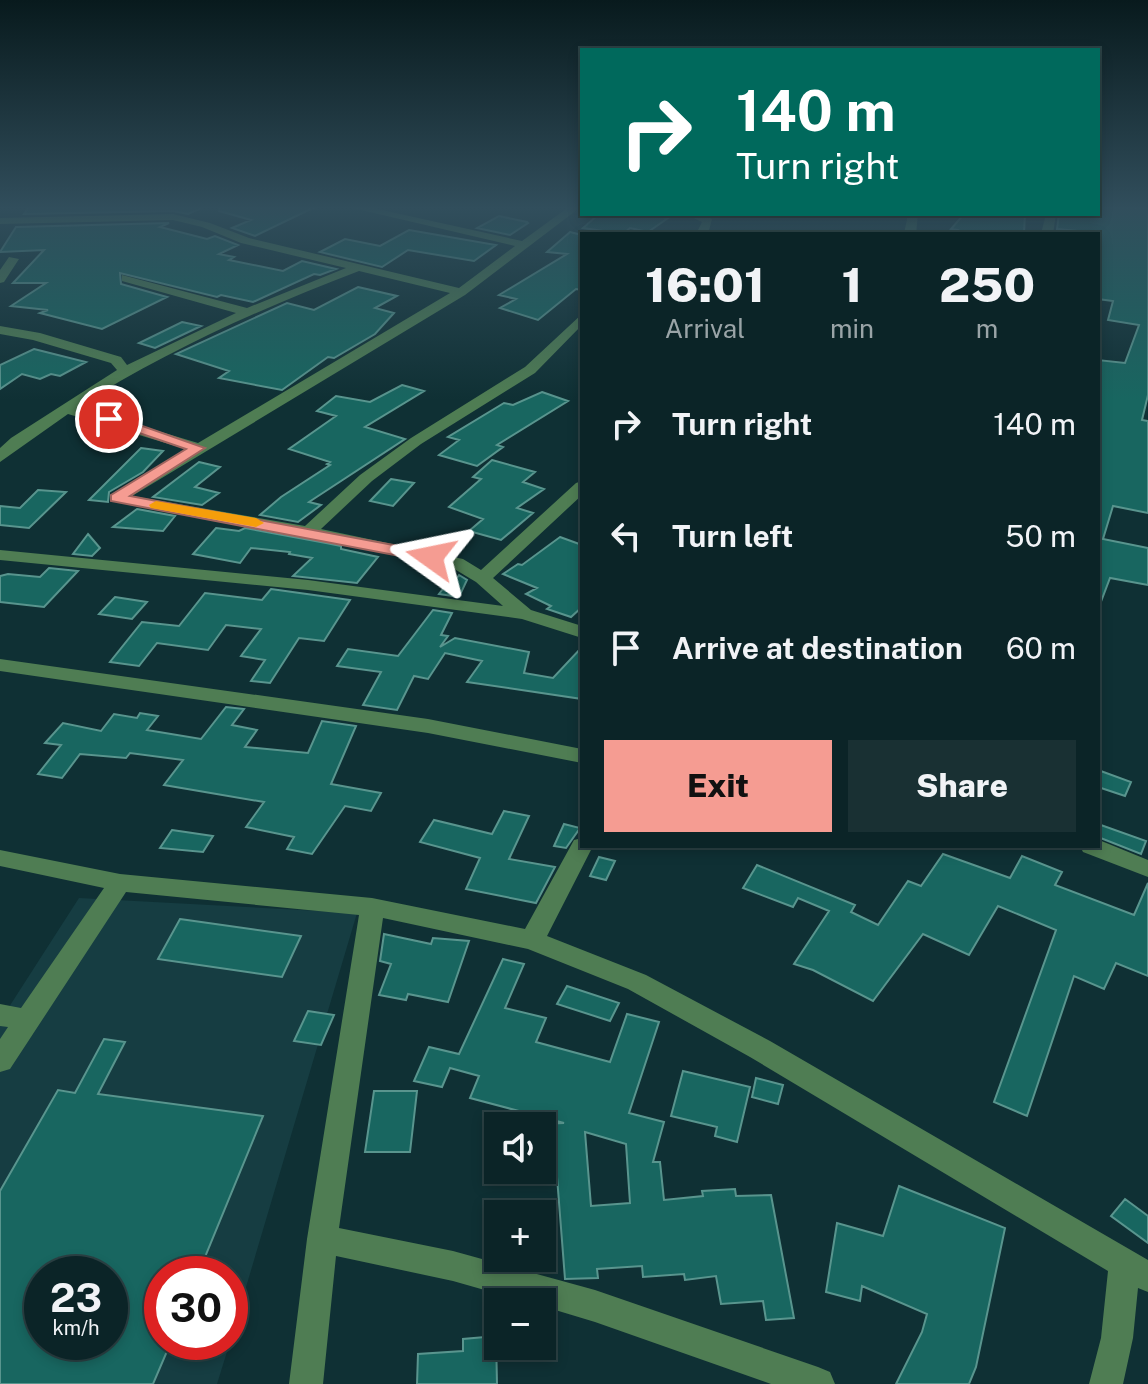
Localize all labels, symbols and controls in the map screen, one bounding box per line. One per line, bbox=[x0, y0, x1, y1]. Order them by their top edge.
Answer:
text: 140 m bbox=[736, 78, 896, 144]
icon: right bbox=[604, 80, 708, 184]
text: Turn right bbox=[736, 145, 899, 187]
text: 16:01 bbox=[645, 256, 765, 313]
text: 1 bbox=[841, 256, 863, 313]
text: 250 bbox=[939, 256, 1035, 313]
text: Arrival bbox=[665, 313, 745, 344]
text: min bbox=[830, 313, 874, 344]
text: m bbox=[976, 313, 998, 344]
pin bbox=[75, 385, 143, 453]
icon: arrive bbox=[87, 397, 131, 441]
icon: right bbox=[604, 402, 648, 446]
text: Turn right bbox=[672, 406, 812, 442]
text: 140 m bbox=[993, 406, 1076, 442]
icon: left bbox=[604, 514, 648, 558]
position arrow bbox=[389, 515, 473, 599]
text: Turn left bbox=[672, 518, 793, 554]
text: 50 m bbox=[1005, 518, 1076, 554]
icon: arrive bbox=[604, 626, 648, 670]
text: Arrive at destination bbox=[672, 630, 963, 666]
text: 60 m bbox=[1006, 630, 1076, 666]
button: Exit bbox=[604, 740, 832, 832]
button: Share bbox=[848, 740, 1076, 832]
map controls bbox=[484, 1112, 556, 1360]
button: sound bbox=[484, 1112, 556, 1184]
button: + bbox=[484, 1200, 556, 1272]
speed limit sign: 30 bbox=[144, 1256, 248, 1360]
text: 23 bbox=[50, 1274, 102, 1321]
button: − bbox=[484, 1288, 556, 1360]
text: km/h bbox=[52, 1316, 100, 1340]

